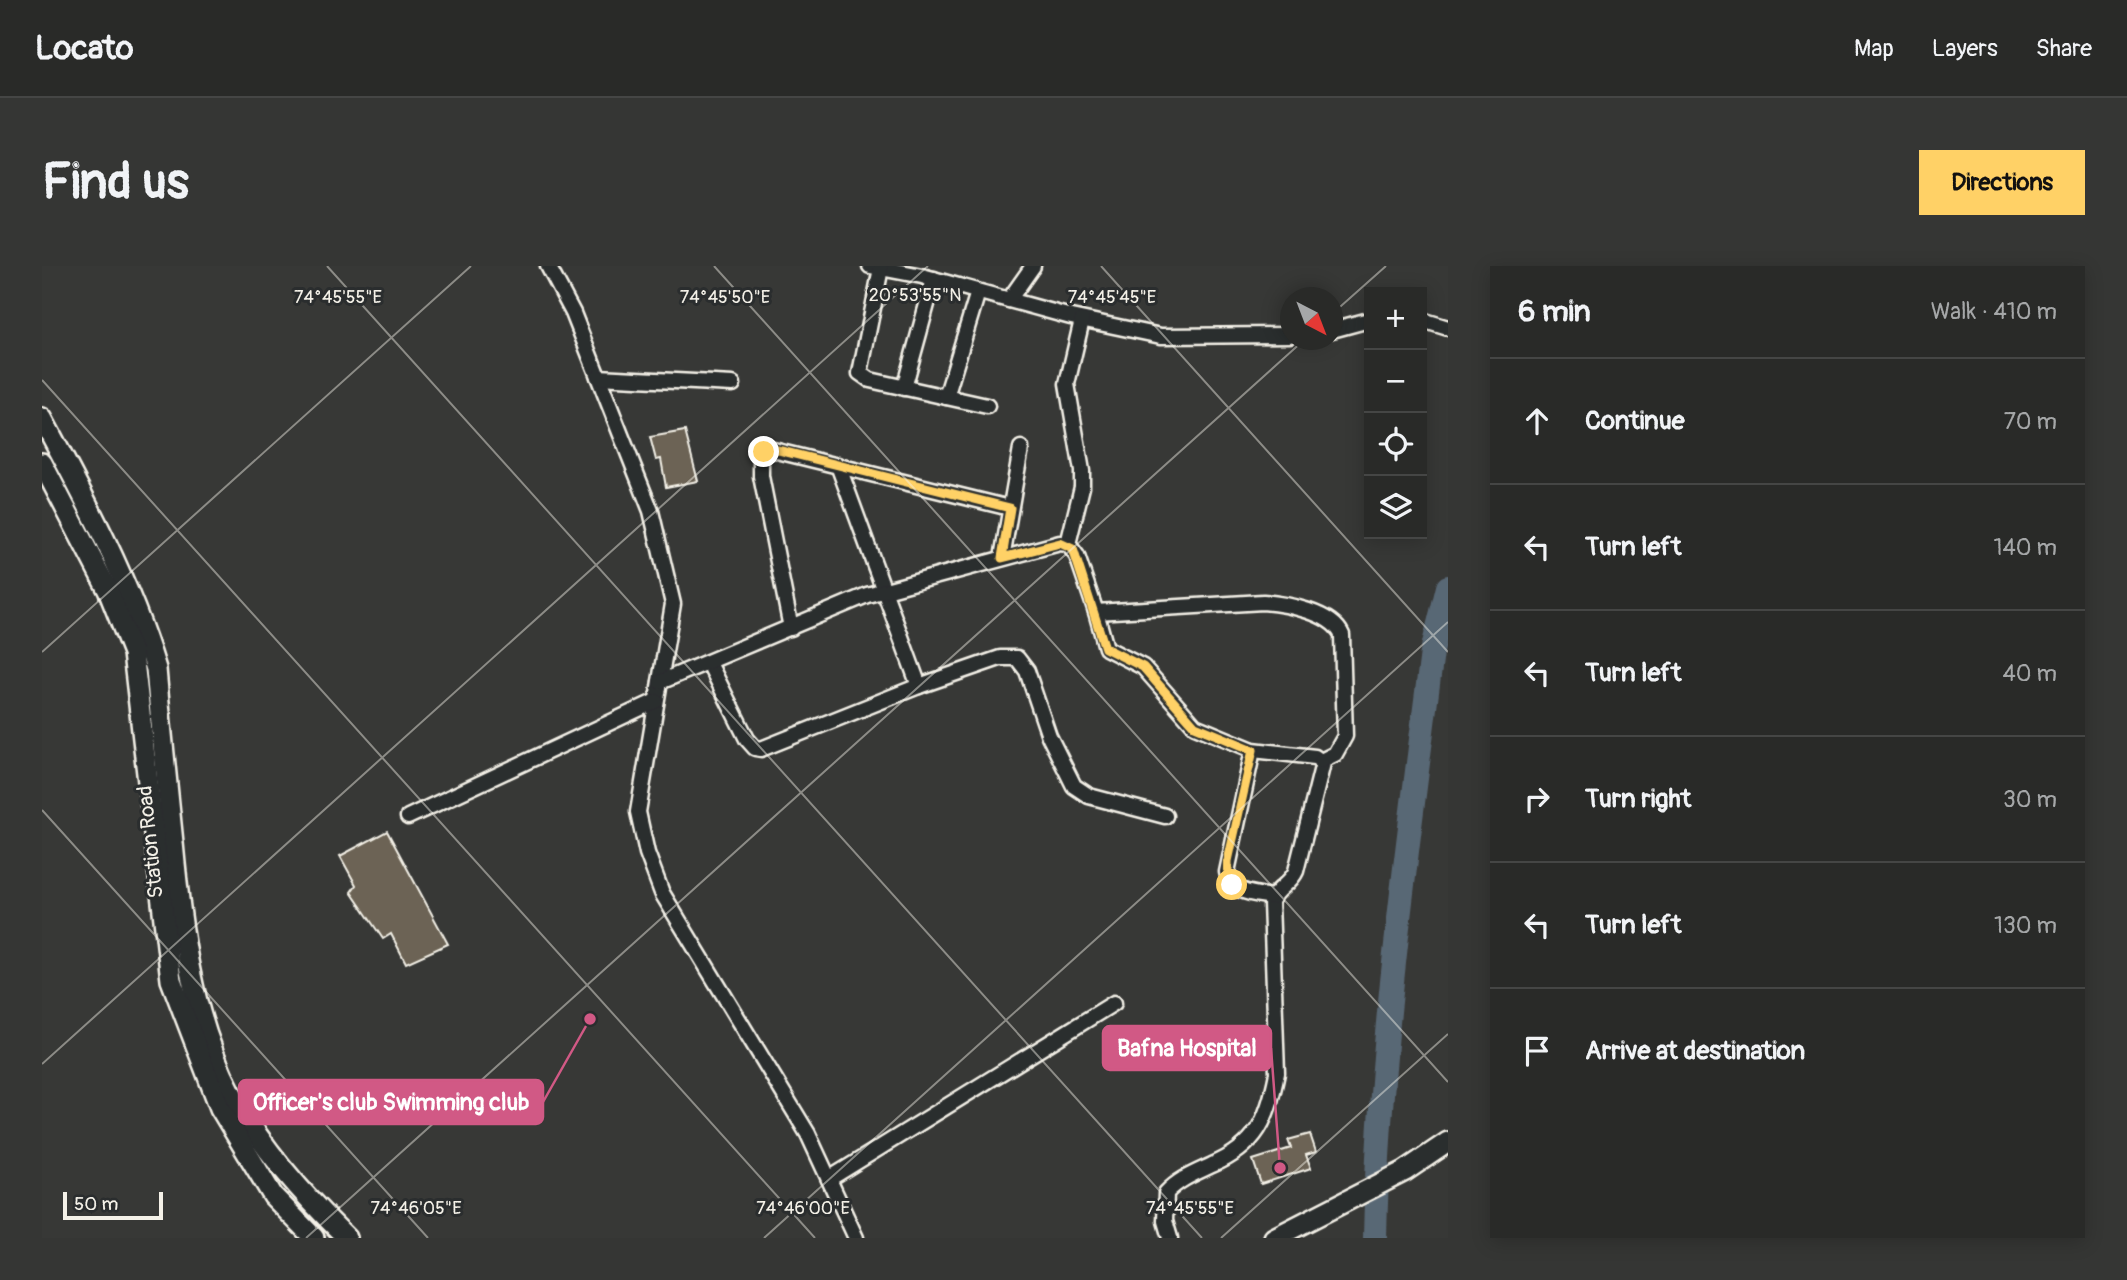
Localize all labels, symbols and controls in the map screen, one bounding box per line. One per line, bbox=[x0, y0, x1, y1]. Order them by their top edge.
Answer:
text: Locato bbox=[35, 28, 133, 69]
text: Map bbox=[1854, 34, 1894, 63]
text: Layers bbox=[1932, 34, 1998, 63]
text: Share bbox=[2036, 34, 2092, 63]
button: Directions bbox=[1919, 150, 2085, 215]
text: Find us bbox=[42, 152, 189, 213]
text: 20°53'55"N bbox=[869, 284, 961, 307]
text: 74°45'55"E bbox=[294, 286, 382, 309]
text: 74°45'50"E bbox=[680, 286, 770, 309]
text: 74°45'45"E bbox=[1068, 286, 1156, 309]
north arrow bbox=[1280, 287, 1343, 350]
map controls bbox=[1364, 287, 1427, 539]
button: + bbox=[1364, 287, 1427, 350]
text: 6 min bbox=[1518, 293, 1591, 330]
text: Walk · 410 m bbox=[1931, 297, 2057, 326]
button: − bbox=[1364, 350, 1427, 413]
icon: ahead bbox=[1518, 402, 1556, 440]
text: Continue bbox=[1585, 405, 1685, 437]
text: 70 m bbox=[2004, 407, 2057, 436]
button: locate bbox=[1364, 413, 1427, 476]
route end bbox=[748, 436, 779, 467]
button: layers bbox=[1364, 476, 1427, 539]
icon: left bbox=[1518, 528, 1556, 566]
text: Turn left bbox=[1585, 531, 1681, 563]
text: 140 m bbox=[1994, 533, 2057, 562]
icon: left bbox=[1518, 654, 1556, 692]
text: Turn left bbox=[1585, 657, 1681, 689]
text: 40 m bbox=[2003, 659, 2057, 688]
icon: right bbox=[1518, 780, 1556, 818]
text: Turn right bbox=[1585, 783, 1691, 815]
street label: Station Road bbox=[131, 784, 170, 900]
text: 30 m bbox=[2003, 785, 2057, 814]
route start bbox=[1216, 869, 1247, 900]
icon: left bbox=[1518, 906, 1556, 944]
text: Turn left bbox=[1585, 909, 1681, 941]
text: 130 m bbox=[1994, 911, 2057, 940]
callout: Bafna Hospital bbox=[1103, 1026, 1271, 1070]
icon: arrive bbox=[1518, 1032, 1556, 1070]
text: Bafna Hospital bbox=[1117, 1034, 1257, 1063]
text: Arrive at destination bbox=[1585, 1035, 1805, 1067]
callout: Officer's club Swimming club bbox=[239, 1080, 543, 1124]
text: Officer's club Swimming club bbox=[253, 1088, 529, 1117]
scale bar bbox=[63, 1189, 163, 1221]
text: 50 m bbox=[74, 1192, 118, 1216]
text: 74°46'05"E bbox=[370, 1197, 462, 1220]
text: 74°46'00"E bbox=[756, 1197, 850, 1220]
text: 74°45'55"E bbox=[1146, 1197, 1234, 1220]

